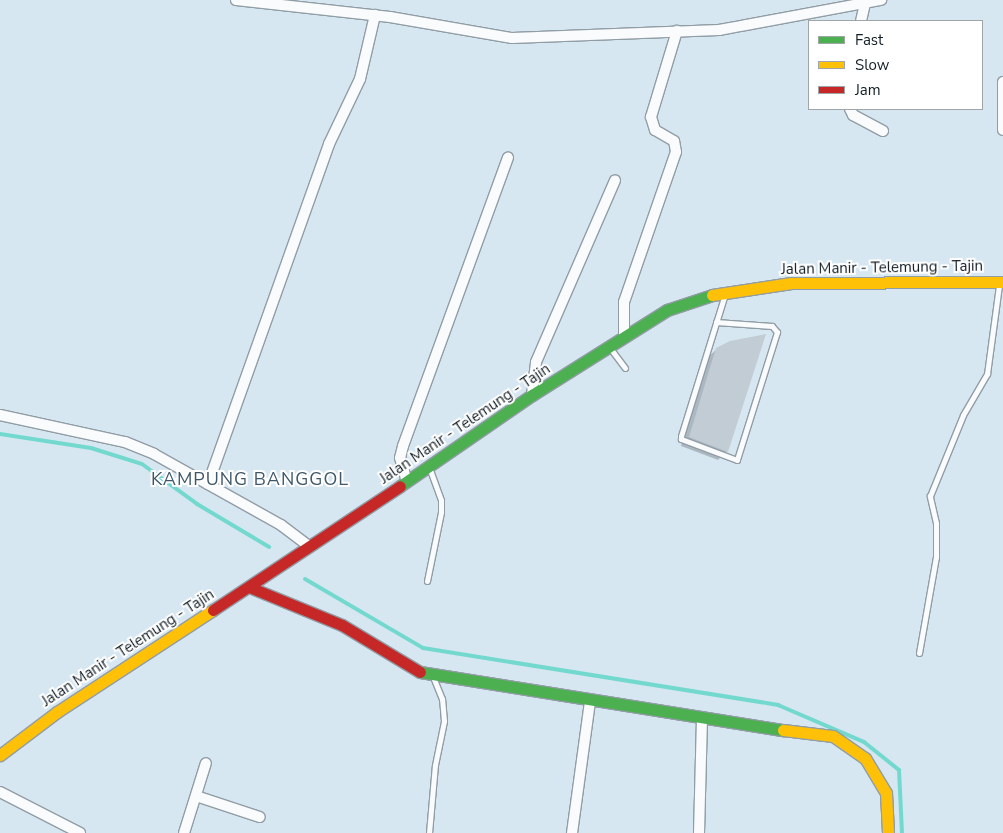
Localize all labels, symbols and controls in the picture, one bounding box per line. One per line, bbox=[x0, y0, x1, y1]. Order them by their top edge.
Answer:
legend bbox=[808, 20, 983, 110]
text: Fast bbox=[855, 30, 883, 50]
text: Slow bbox=[855, 55, 889, 75]
text: Jam bbox=[855, 80, 881, 100]
street label: Jalan Manir - Telemung - Tajin bbox=[781, 257, 983, 279]
street label: Jalan Manir - Telemung - Tajin bbox=[376, 360, 554, 488]
district label: KAMPUNG BANGGOL bbox=[149, 468, 351, 490]
street label: Jalan Manir - Telemung - Tajin bbox=[38, 585, 218, 711]

